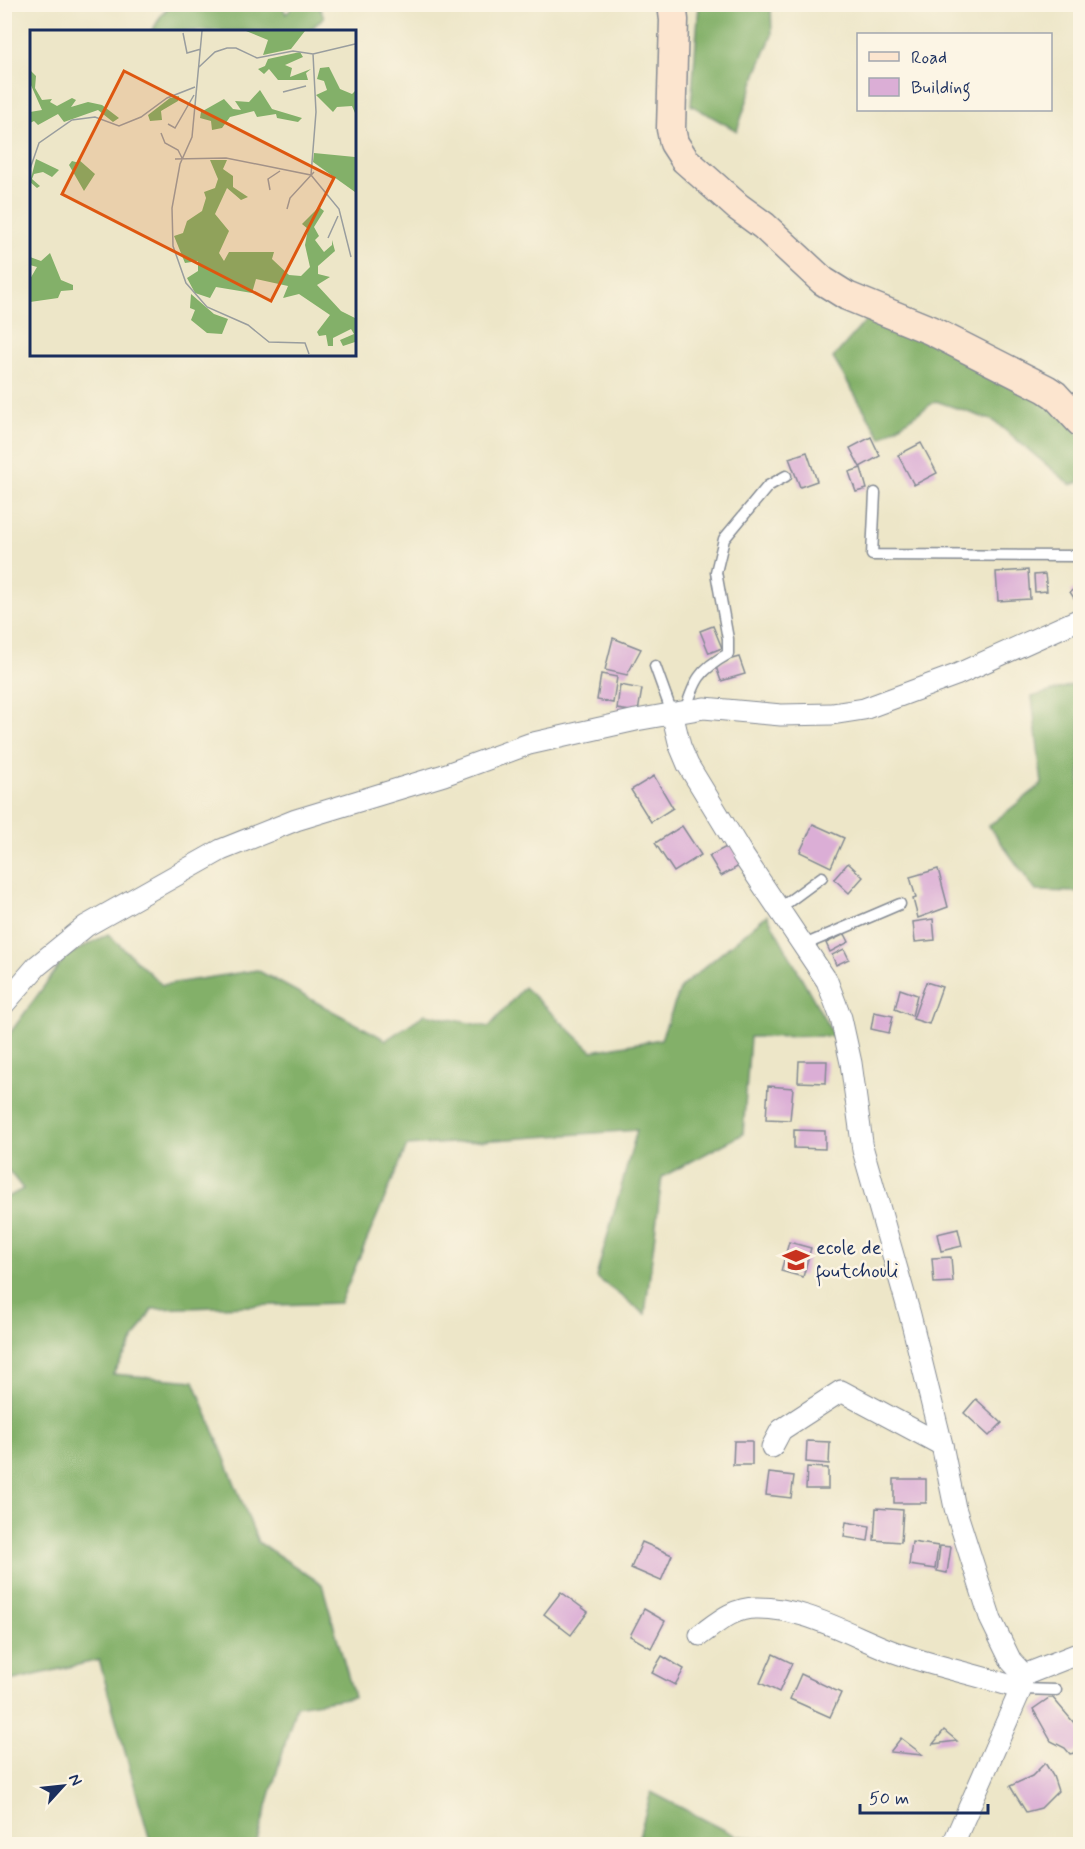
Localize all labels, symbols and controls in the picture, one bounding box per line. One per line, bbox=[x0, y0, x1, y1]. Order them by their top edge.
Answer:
inset map bbox=[30, 30, 356, 356]
legend bbox=[857, 33, 1052, 111]
text: Road bbox=[911, 46, 947, 70]
text: Building bbox=[911, 76, 971, 102]
place label: ecole de foutchouli bbox=[816, 1235, 898, 1287]
school or university icon: ecole de foutchouli bbox=[781, 1245, 811, 1275]
north arrow bbox=[33, 1756, 93, 1816]
text: N bbox=[63, 1770, 87, 1789]
scale bar bbox=[860, 1777, 988, 1815]
text: 50 m bbox=[869, 1787, 909, 1811]

